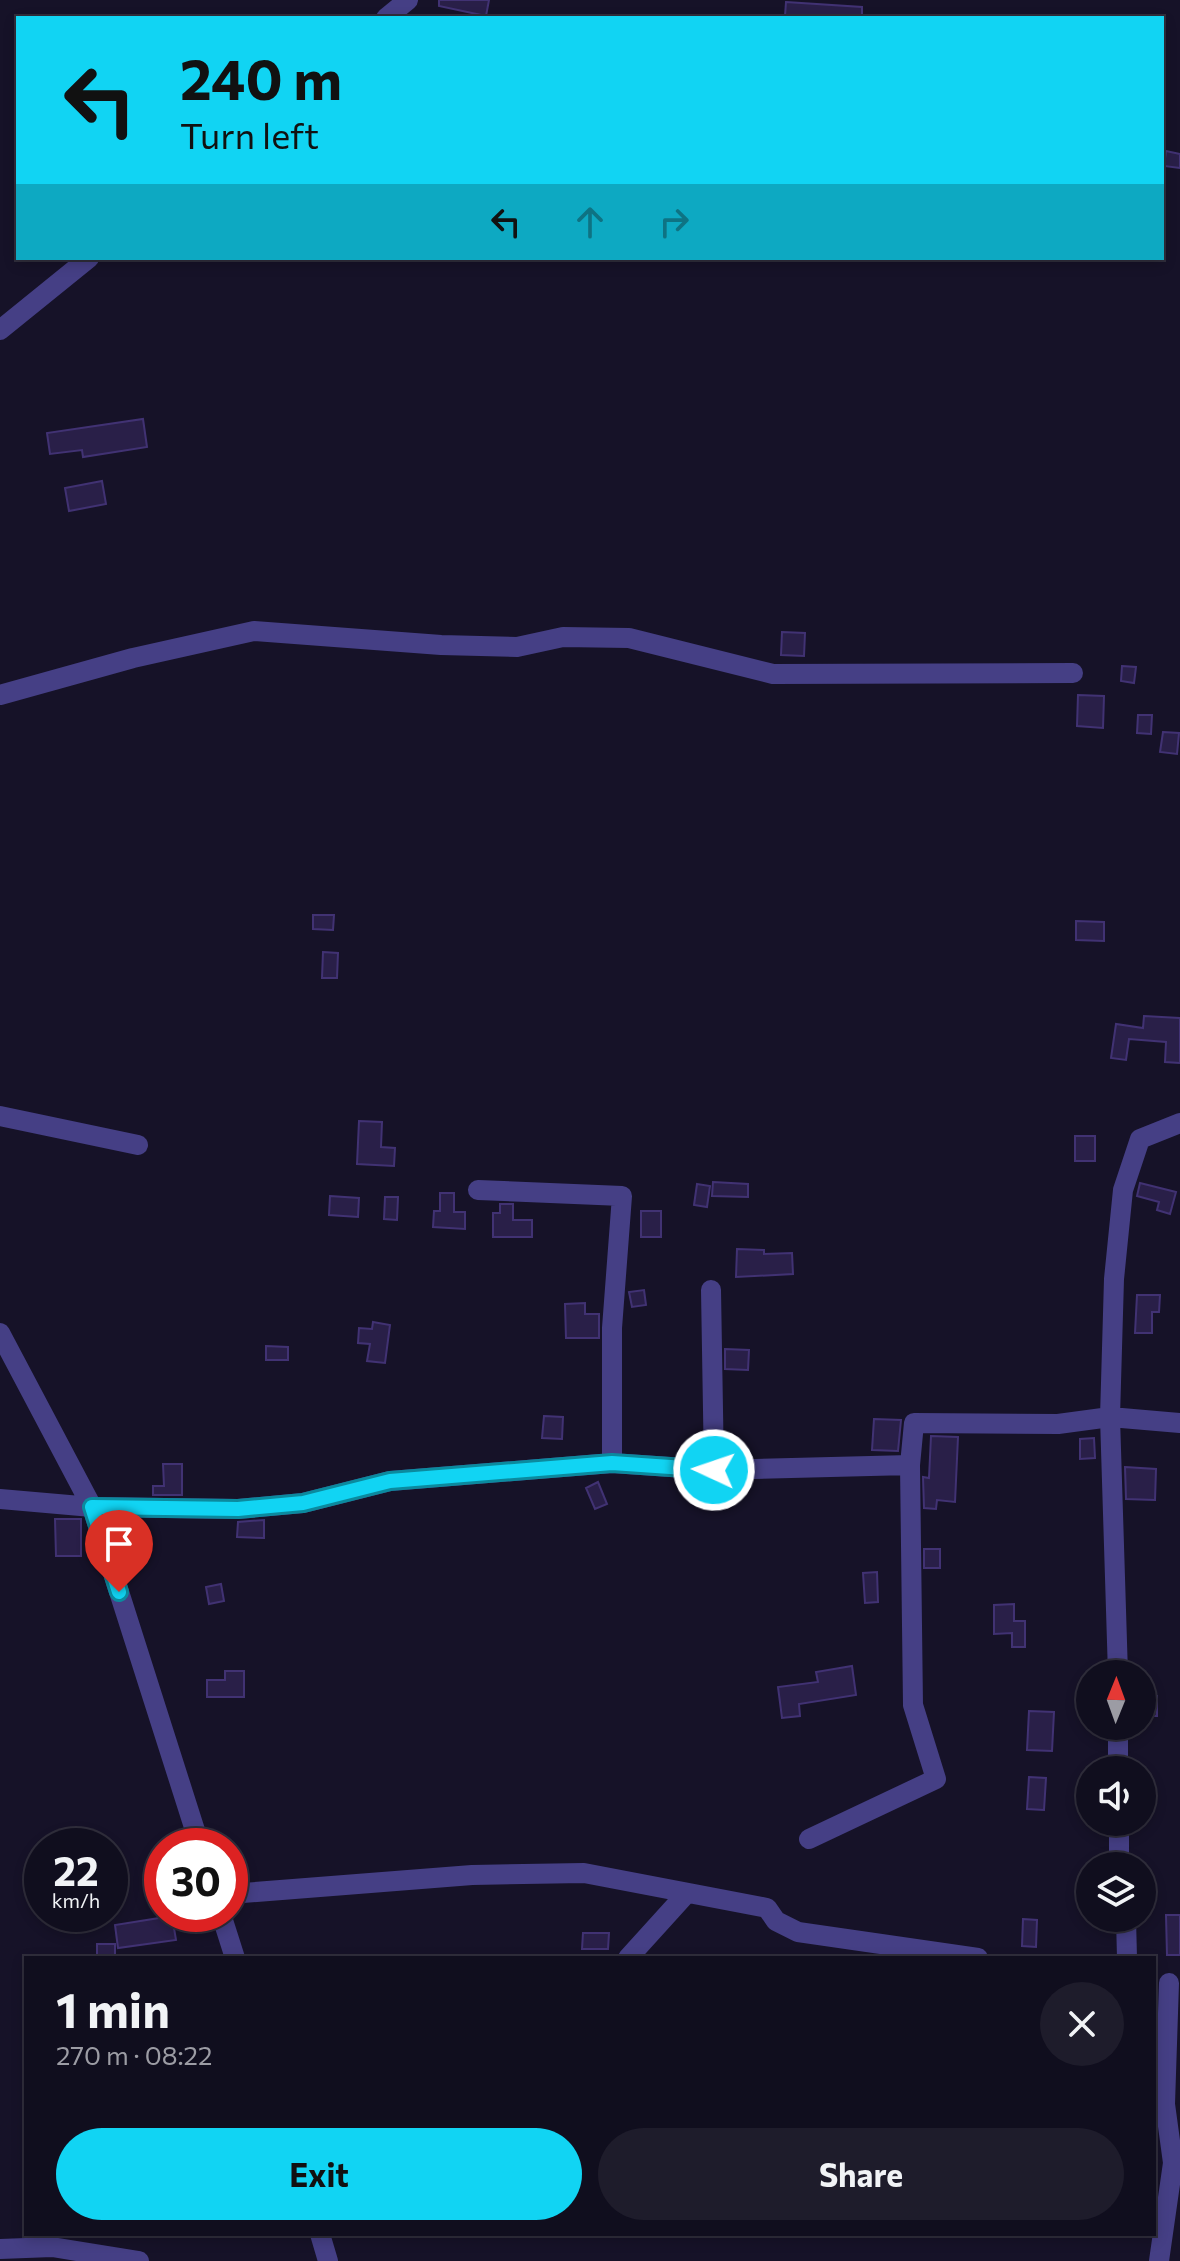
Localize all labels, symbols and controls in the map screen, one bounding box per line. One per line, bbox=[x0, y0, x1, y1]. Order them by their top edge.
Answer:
text: 240 m bbox=[180, 43, 342, 112]
icon: left bbox=[48, 48, 152, 152]
text: Turn left bbox=[180, 112, 319, 156]
icon: left bbox=[484, 200, 528, 244]
icon: ahead bbox=[568, 200, 612, 244]
icon: right bbox=[652, 200, 696, 244]
position arrow bbox=[672, 1428, 756, 1512]
pin bbox=[85, 1510, 153, 1592]
icon: arrive bbox=[97, 1522, 141, 1566]
north arrow bbox=[1076, 1660, 1156, 1740]
map controls bbox=[1076, 1660, 1156, 1932]
button: sound bbox=[1076, 1756, 1156, 1836]
speed limit sign: 30 bbox=[144, 1828, 248, 1932]
text: 22 bbox=[53, 1845, 99, 1894]
button: layers bbox=[1076, 1852, 1156, 1932]
text: km/h bbox=[52, 1888, 100, 1912]
text: 1 min bbox=[56, 1979, 170, 2038]
button: close bbox=[1040, 1982, 1124, 2066]
text: 270 m · 08:22 bbox=[56, 2039, 212, 2070]
button: Exit bbox=[56, 2128, 582, 2220]
button: Share bbox=[598, 2128, 1124, 2220]

